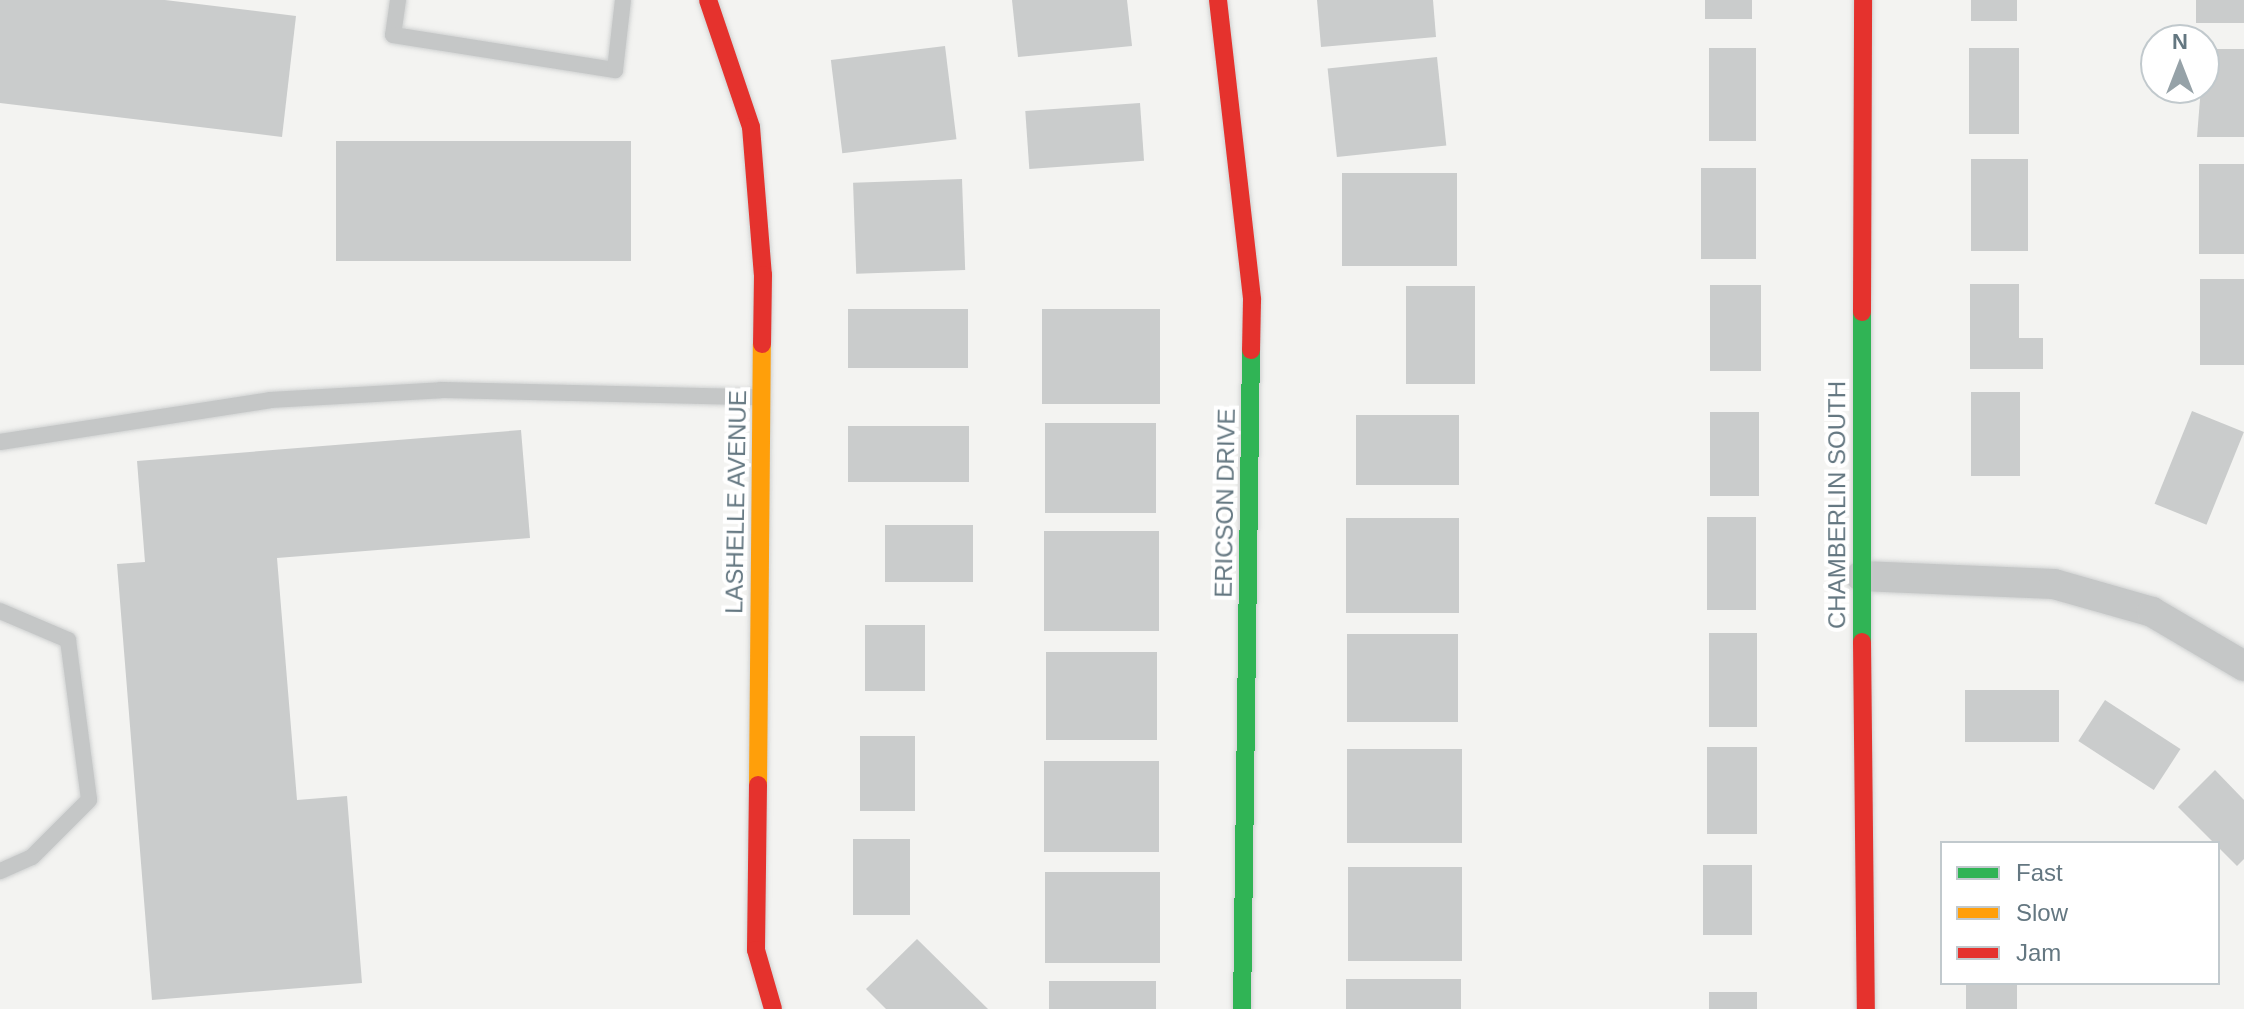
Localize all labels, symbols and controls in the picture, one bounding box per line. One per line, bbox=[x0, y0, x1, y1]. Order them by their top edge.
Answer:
north arrow bbox=[2140, 24, 2220, 104]
text: N bbox=[2172, 29, 2188, 54]
street label: CHAMBERLIN SOUTH bbox=[1823, 381, 1851, 629]
street label: LASHELLE AVENUE bbox=[720, 389, 752, 615]
street label: ERICSON DRIVE bbox=[1209, 408, 1241, 598]
legend bbox=[1940, 841, 2220, 985]
text: Fast bbox=[2016, 859, 2063, 886]
text: Slow bbox=[2016, 899, 2068, 926]
text: Jam bbox=[2016, 939, 2061, 966]

